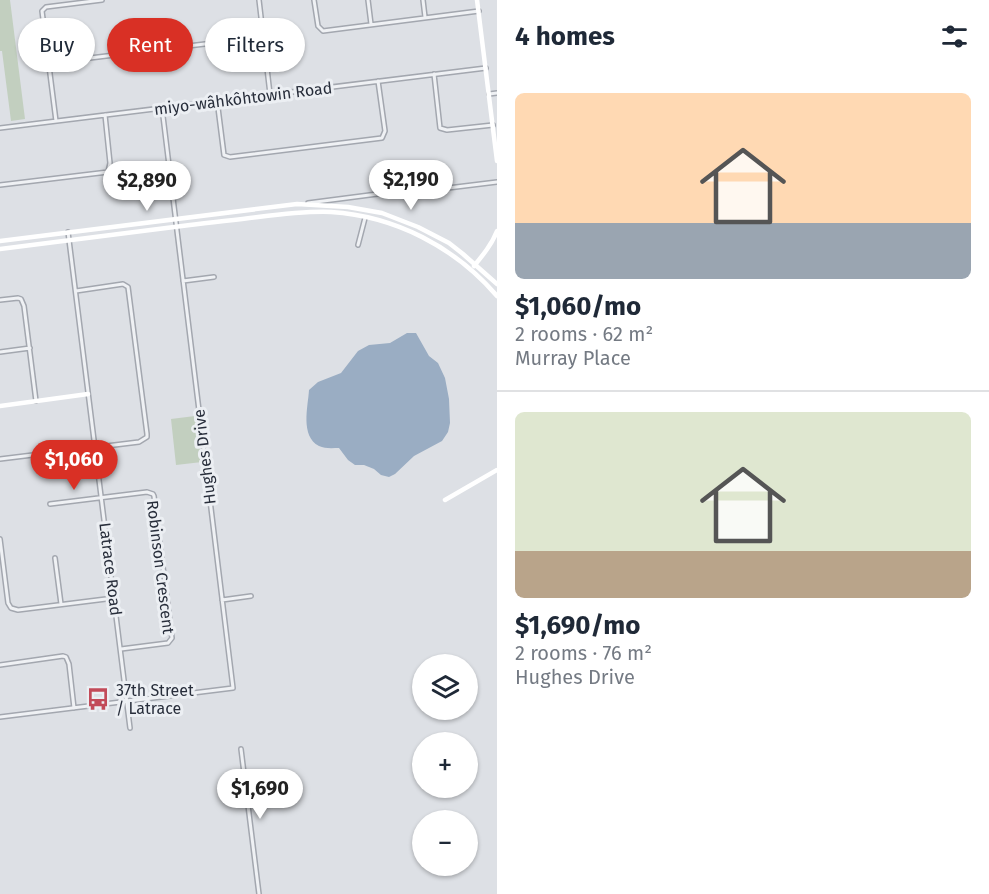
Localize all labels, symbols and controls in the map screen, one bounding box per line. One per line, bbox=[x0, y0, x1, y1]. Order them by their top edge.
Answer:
chip: Buy bbox=[18, 18, 95, 72]
chip: Rent bbox=[107, 18, 193, 72]
chip: Filters bbox=[205, 18, 305, 72]
icon: filters bbox=[938, 20, 971, 53]
text: 4 homes bbox=[515, 21, 615, 52]
street label: miyo-wâhkôhtowin Road bbox=[153, 78, 333, 119]
icon: home bbox=[689, 132, 797, 240]
pin: $2,190 bbox=[362, 160, 460, 211]
pin: $2,890 bbox=[98, 161, 196, 212]
text: $2,190 bbox=[383, 167, 439, 191]
text: $2,890 bbox=[117, 168, 177, 192]
text: $1,060/mo bbox=[515, 291, 641, 322]
text: 2 rooms · 62 m² bbox=[515, 322, 653, 346]
text: Murray Place bbox=[515, 346, 631, 370]
street label: Hughes Drive bbox=[189, 408, 220, 506]
pin: $1,060 bbox=[25, 440, 123, 491]
text: $1,060 bbox=[45, 447, 103, 471]
icon: home bbox=[689, 451, 797, 559]
street label: Robinson Crescent bbox=[143, 499, 178, 635]
street label: Latrace Road bbox=[95, 521, 126, 617]
text: $1,690/mo bbox=[515, 610, 640, 641]
text: 2 rooms · 76 m² bbox=[515, 641, 652, 665]
map controls bbox=[412, 654, 478, 876]
button: layers bbox=[412, 654, 478, 720]
text: Hughes Drive bbox=[515, 665, 635, 689]
place label: 37th Street / Latrace bbox=[116, 681, 194, 718]
bus stop icon: 37th Street / Latrace bbox=[85, 686, 111, 712]
button: + bbox=[412, 732, 478, 798]
pin: $1,690 bbox=[211, 769, 309, 820]
text: $1,690 bbox=[231, 776, 289, 800]
button: − bbox=[412, 810, 478, 876]

